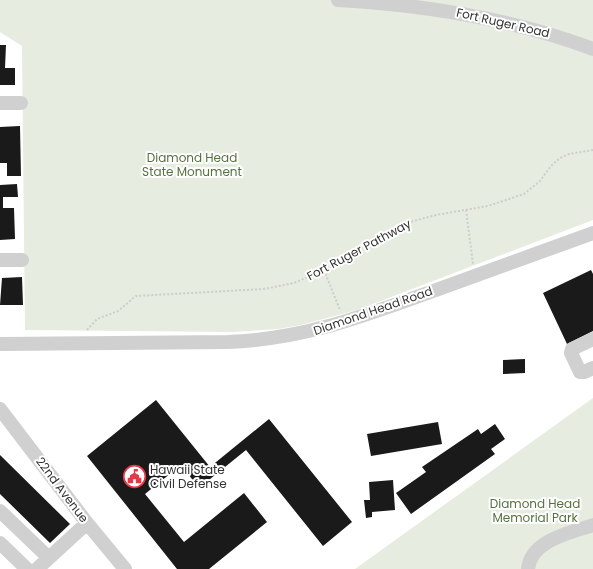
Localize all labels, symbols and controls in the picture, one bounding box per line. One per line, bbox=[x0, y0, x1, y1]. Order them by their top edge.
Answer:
street label: Fort Ruger Road bbox=[455, 4, 551, 42]
park label: Diamond Head State Monument bbox=[142, 149, 242, 180]
street label: Fort Ruger Pathway bbox=[304, 215, 414, 284]
street label: Diamond Head Road bbox=[311, 282, 435, 339]
street label: 22nd Avenue bbox=[32, 453, 93, 526]
place label: Hawaii State Civil Defense bbox=[150, 461, 227, 492]
public building icon: Hawaii State Civil Defense bbox=[122, 464, 148, 490]
park label: Diamond Head Memorial Park bbox=[490, 495, 580, 526]

